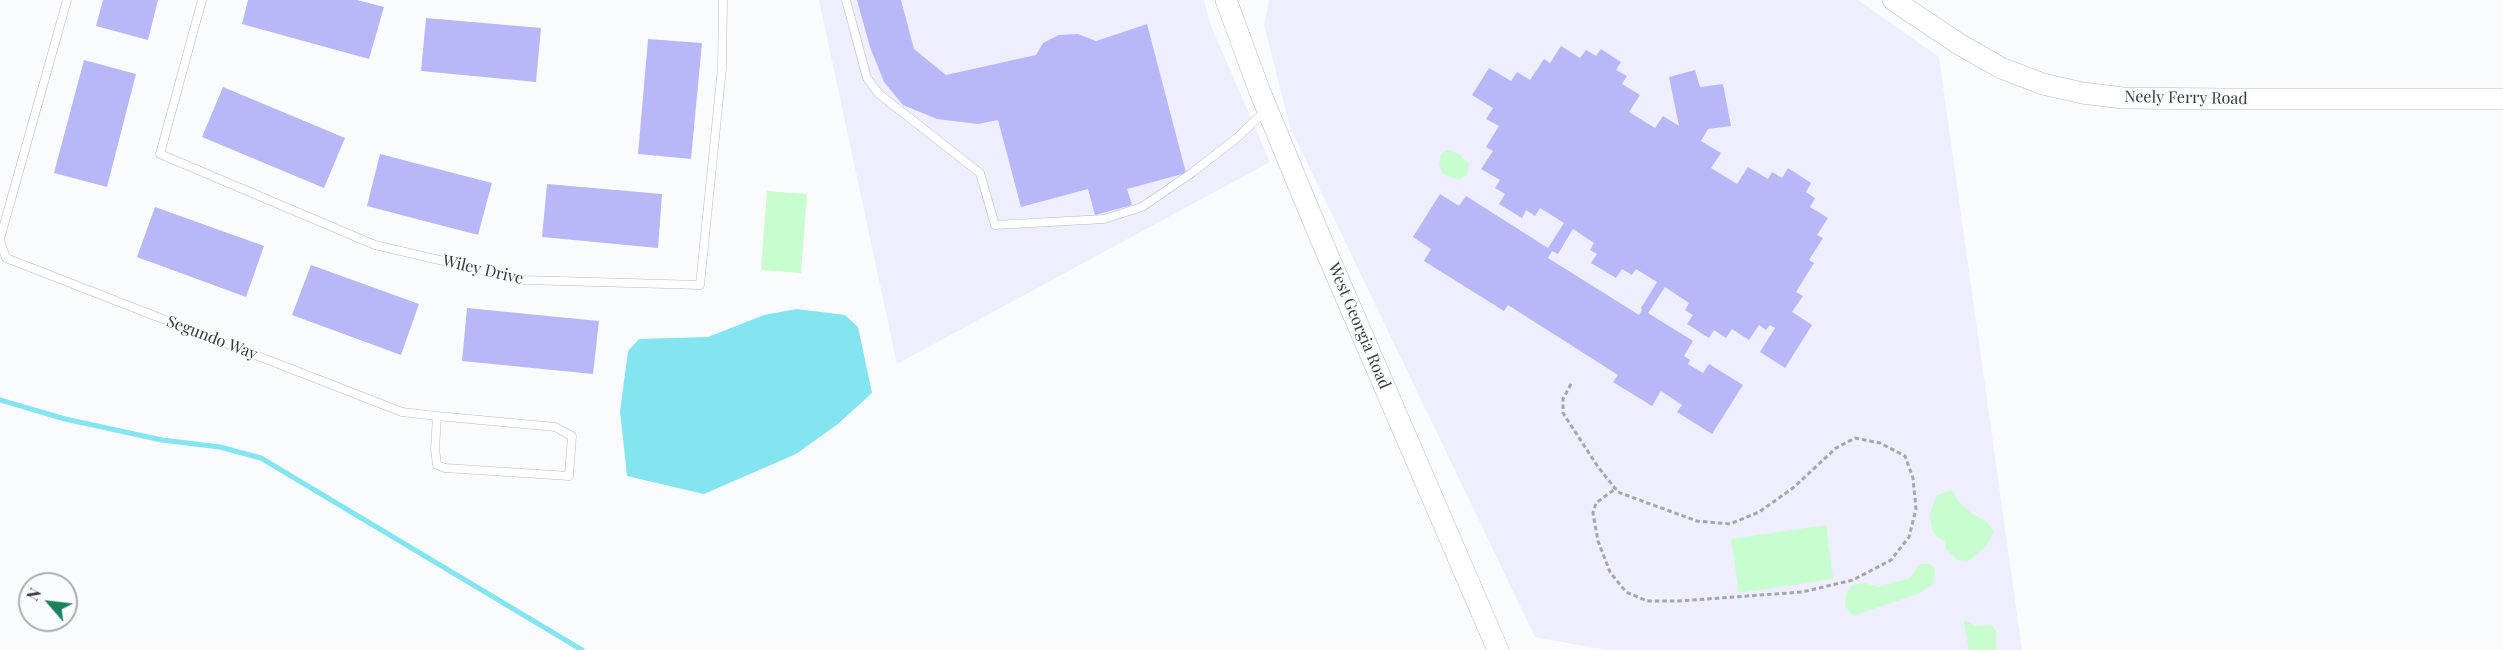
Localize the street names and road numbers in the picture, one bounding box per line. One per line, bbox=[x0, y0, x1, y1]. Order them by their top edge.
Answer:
street label: Neely Ferry Road bbox=[2124, 87, 2248, 109]
street label: Wiley Drive bbox=[441, 251, 525, 289]
street label: West Georgia Road bbox=[1324, 260, 1394, 392]
street label: Segundo Way bbox=[164, 312, 260, 364]

